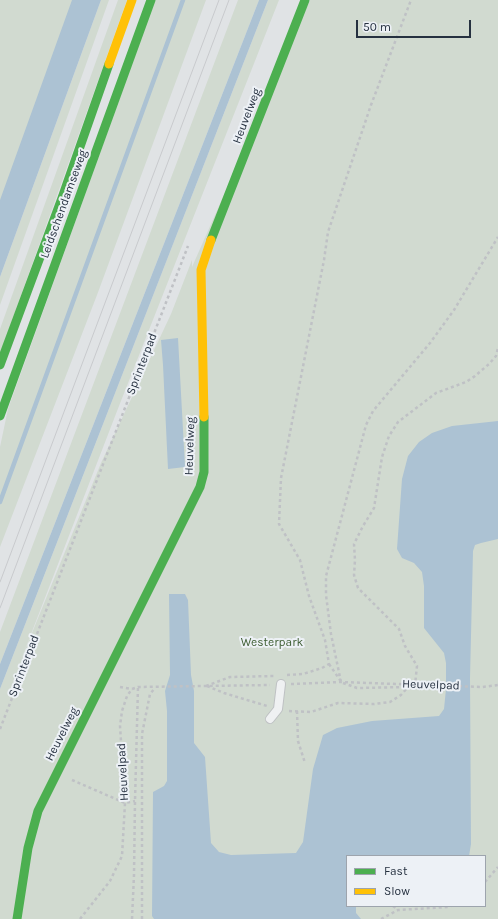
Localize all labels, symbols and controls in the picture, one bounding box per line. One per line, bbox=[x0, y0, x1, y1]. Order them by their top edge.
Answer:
scale bar bbox=[358, 12, 473, 38]
text: 50 m bbox=[363, 20, 391, 34]
street label: Heuvelweg bbox=[230, 86, 264, 146]
street label: Leidschendamseweg bbox=[38, 148, 90, 260]
street label: Sprinterpad bbox=[124, 331, 160, 397]
street label: Heuvelweg bbox=[182, 416, 198, 476]
street label: Sprinterpad bbox=[6, 633, 42, 699]
park label: Westerpark bbox=[241, 636, 303, 650]
street label: Heuvelpad bbox=[402, 677, 460, 693]
street label: Heuvelweg bbox=[42, 705, 82, 763]
street label: Heuvelpad bbox=[114, 743, 132, 801]
legend bbox=[346, 855, 486, 907]
text: Fast bbox=[384, 864, 407, 878]
text: Slow bbox=[384, 884, 410, 898]

